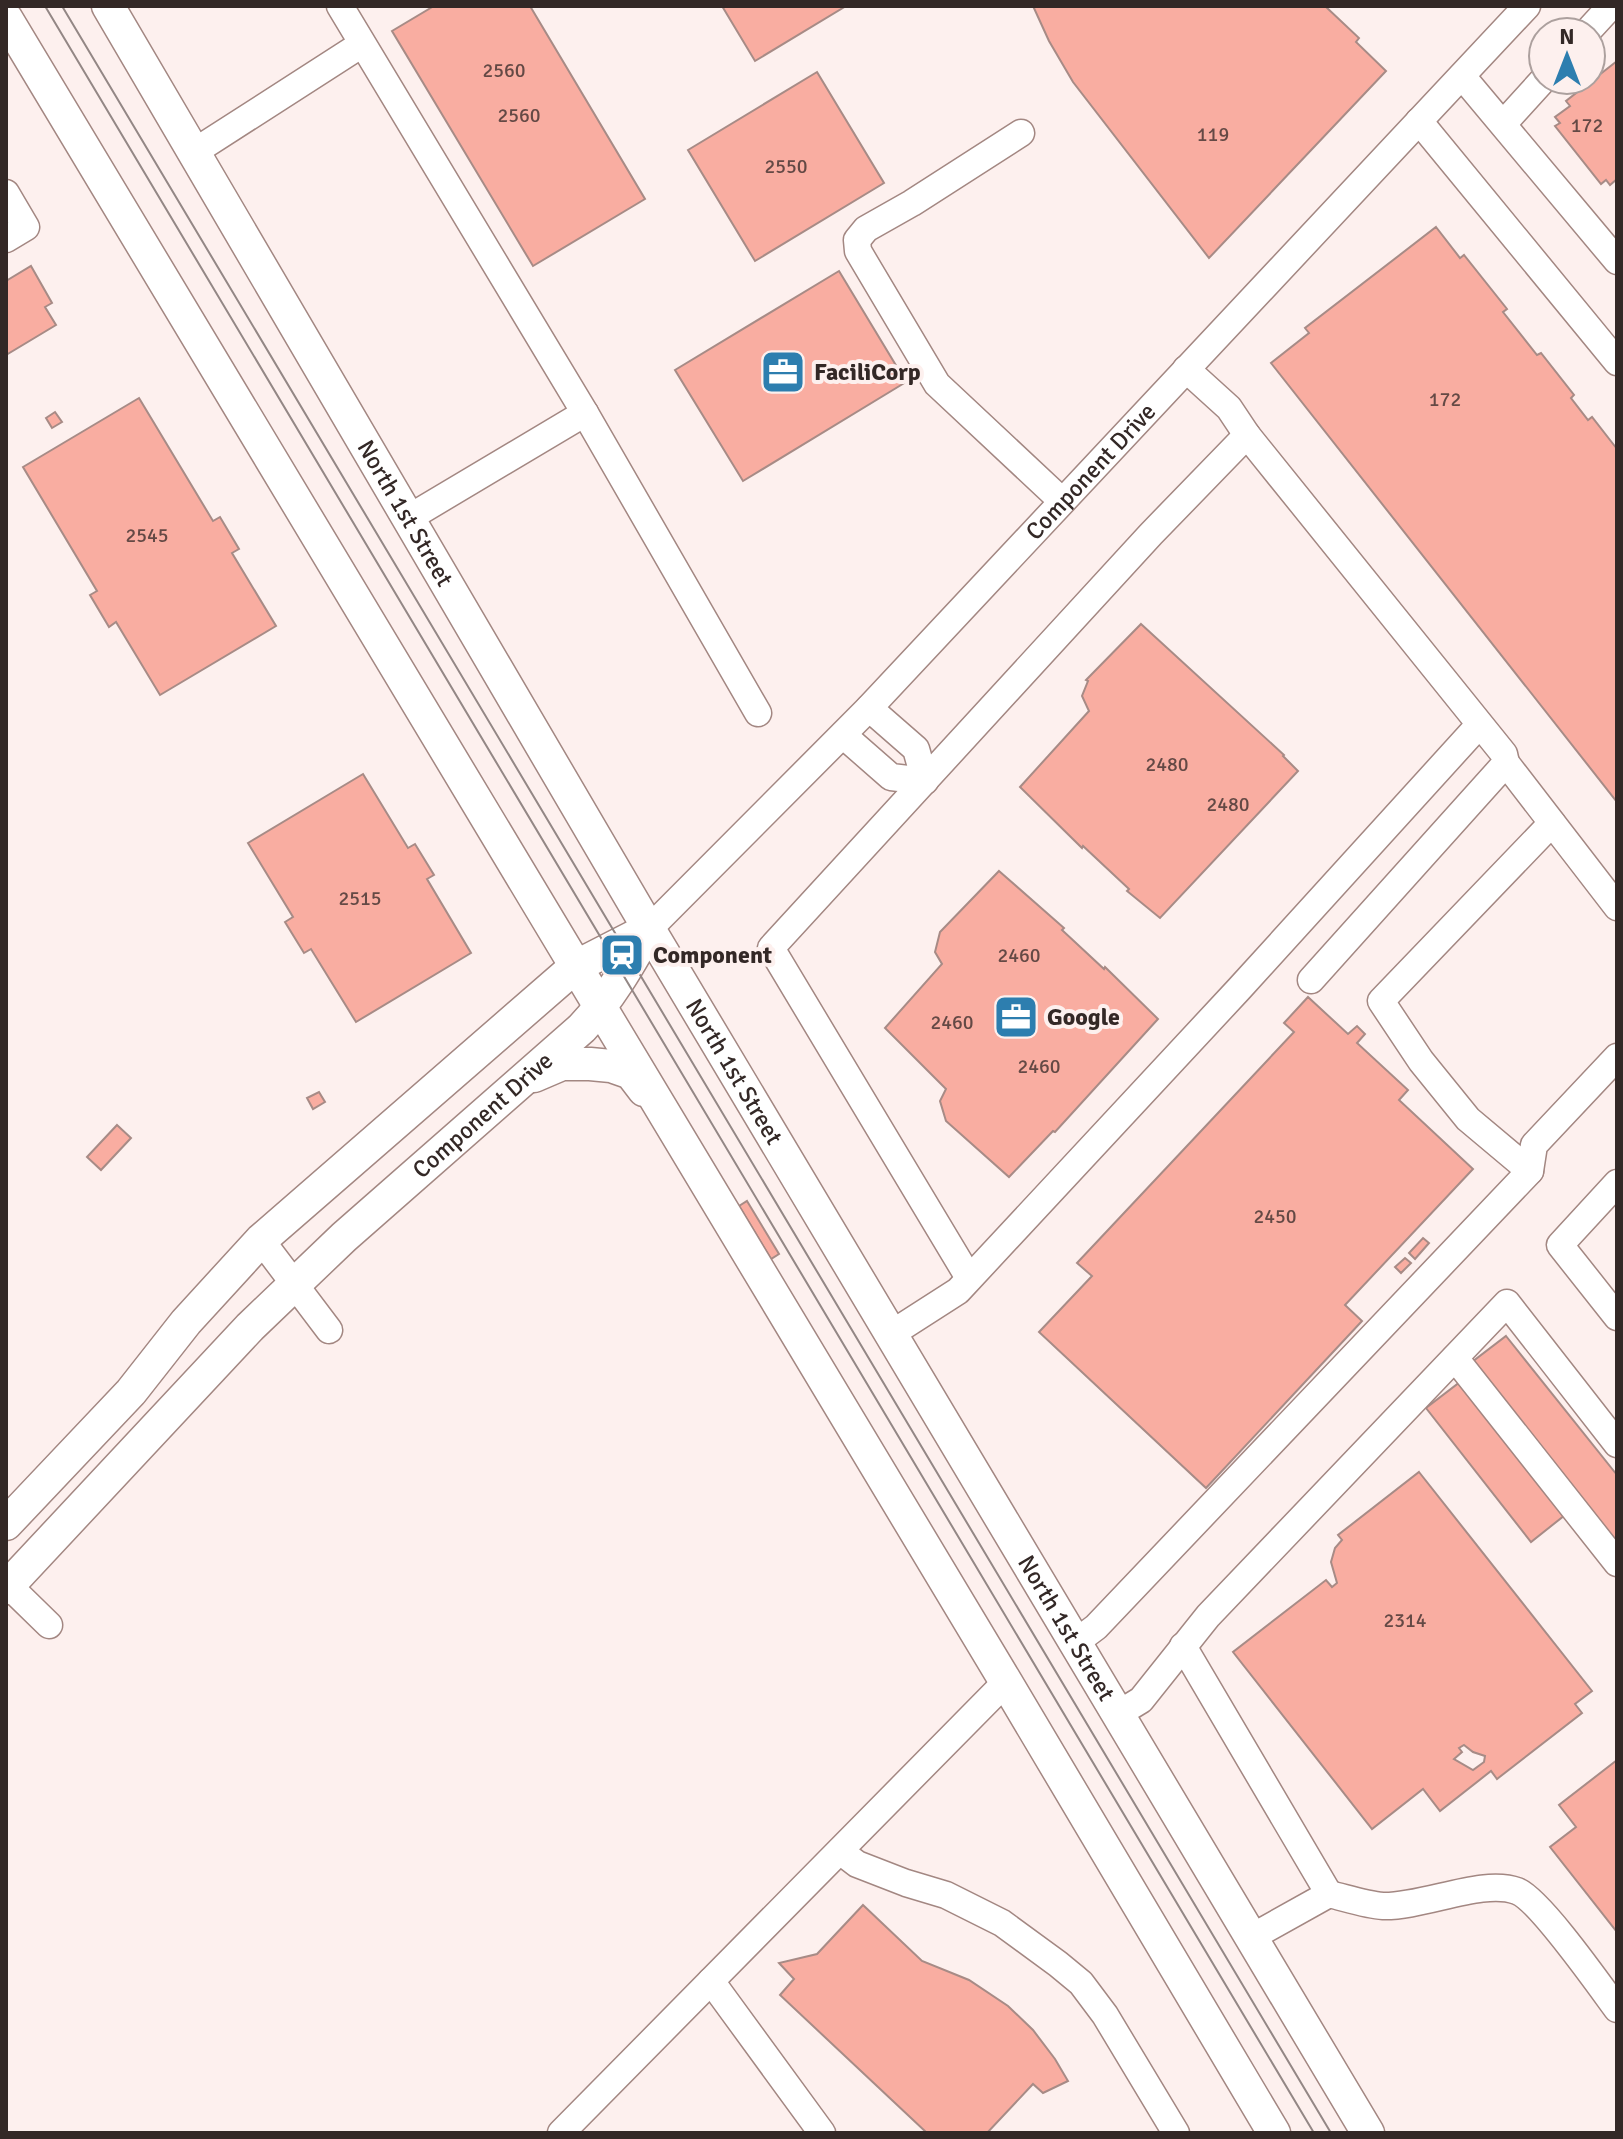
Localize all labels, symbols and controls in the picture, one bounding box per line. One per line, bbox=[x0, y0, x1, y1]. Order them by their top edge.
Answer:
north arrow bbox=[1527, 16, 1607, 96]
text: N bbox=[1559, 23, 1575, 50]
house number: 2560 bbox=[482, 58, 526, 83]
house number: 2560 bbox=[497, 103, 541, 128]
house number: 172 bbox=[1571, 113, 1603, 138]
house number: 119 bbox=[1197, 122, 1229, 147]
house number: 2550 bbox=[764, 154, 808, 179]
office icon: FaciliCorp bbox=[759, 348, 807, 396]
place label: FaciliCorp bbox=[814, 357, 921, 387]
house number: 172 bbox=[1429, 387, 1461, 412]
street label: Component Drive bbox=[1019, 397, 1162, 546]
street label: North 1st Street bbox=[351, 435, 460, 592]
house number: 2545 bbox=[125, 523, 169, 548]
house number: 2480 bbox=[1145, 752, 1189, 777]
house number: 2480 bbox=[1206, 792, 1250, 817]
house number: 2515 bbox=[338, 886, 382, 911]
station icon: Component bbox=[598, 931, 646, 979]
place label: Component bbox=[653, 940, 772, 970]
house number: 2460 bbox=[997, 943, 1041, 968]
street label: North 1st Street bbox=[679, 993, 789, 1150]
office icon: Google bbox=[992, 993, 1040, 1041]
place label: Google bbox=[1047, 1002, 1120, 1032]
house number: 2460 bbox=[930, 1010, 974, 1035]
street label: Component Drive bbox=[406, 1046, 559, 1185]
house number: 2460 bbox=[1017, 1054, 1061, 1079]
house number: 2450 bbox=[1253, 1204, 1297, 1229]
street label: North 1st Street bbox=[1011, 1550, 1122, 1706]
house number: 2314 bbox=[1383, 1608, 1427, 1633]

